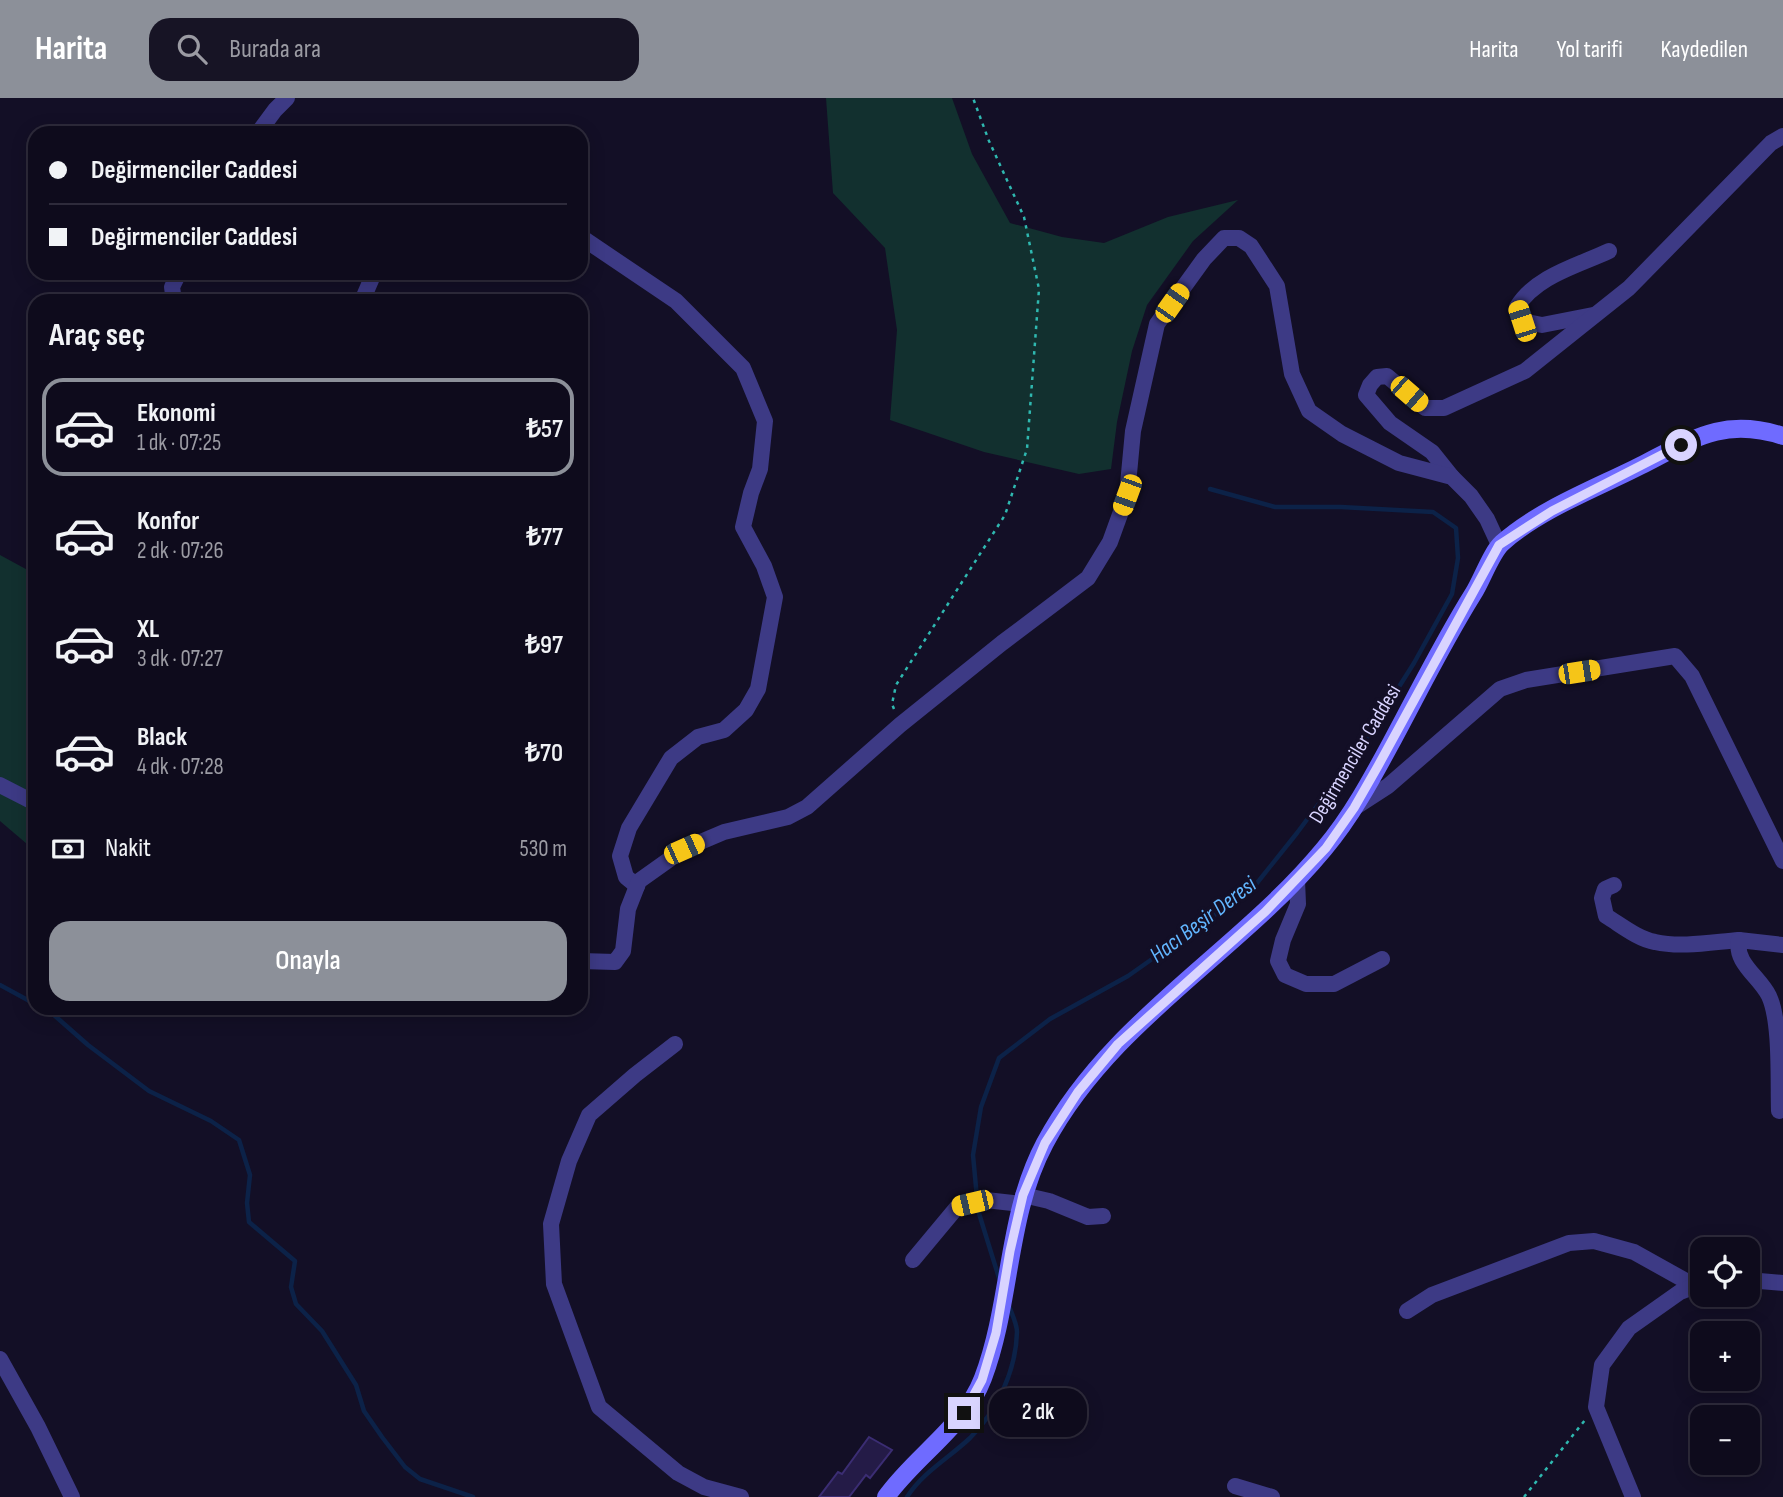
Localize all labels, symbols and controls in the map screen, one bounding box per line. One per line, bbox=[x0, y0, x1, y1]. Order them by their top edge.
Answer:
search box bbox=[149, 18, 639, 81]
text: Harita bbox=[35, 29, 107, 69]
icon: search bbox=[173, 30, 211, 68]
text: Burada ara bbox=[229, 34, 321, 65]
text: Harita bbox=[1469, 35, 1519, 64]
text: Yol tarifi bbox=[1557, 35, 1623, 64]
text: Kaydedilen bbox=[1661, 35, 1748, 64]
text: Değirmenciler Caddesi bbox=[91, 155, 297, 186]
text: Değirmenciler Caddesi bbox=[91, 222, 297, 253]
car bbox=[1152, 280, 1193, 326]
car bbox=[1506, 298, 1539, 344]
text: Araç seç bbox=[49, 316, 145, 355]
car bbox=[1387, 372, 1432, 416]
icon: car bbox=[53, 396, 116, 459]
text: Ekonomi bbox=[137, 398, 216, 429]
text: ₺57 bbox=[526, 414, 563, 445]
text: 1 dk · 07:25 bbox=[137, 429, 221, 457]
route start bbox=[1665, 429, 1697, 461]
car bbox=[1110, 472, 1145, 518]
icon: car bbox=[53, 504, 116, 567]
text: Konfor bbox=[137, 506, 199, 537]
text: ₺77 bbox=[526, 522, 563, 553]
text: 2 dk · 07:26 bbox=[137, 537, 224, 565]
icon: car bbox=[53, 612, 116, 675]
text: XL bbox=[137, 614, 159, 645]
text: ₺97 bbox=[525, 630, 563, 661]
text: 3 dk · 07:27 bbox=[137, 645, 223, 673]
car bbox=[1557, 658, 1602, 686]
street label: Değirmenciler Caddesi bbox=[1304, 680, 1406, 828]
icon: car bbox=[53, 720, 116, 783]
text: Black bbox=[137, 722, 187, 753]
text: ₺70 bbox=[525, 738, 563, 769]
text: 4 dk · 07:28 bbox=[137, 753, 224, 781]
icon: cash bbox=[49, 830, 87, 868]
car bbox=[661, 831, 708, 867]
text: Nakit bbox=[105, 833, 151, 864]
text: 530 m bbox=[519, 835, 567, 863]
water label: Hacı Beşir Deresi bbox=[1144, 870, 1262, 969]
button: Onayla bbox=[49, 921, 567, 1001]
car bbox=[950, 1188, 995, 1218]
map controls bbox=[1690, 1237, 1760, 1475]
button: locate bbox=[1690, 1237, 1760, 1307]
button: + bbox=[1690, 1321, 1760, 1391]
callout: 2 dk bbox=[988, 1388, 1086, 1438]
route end bbox=[948, 1397, 980, 1429]
text: 2 dk bbox=[1022, 1398, 1054, 1426]
button: − bbox=[1690, 1405, 1760, 1475]

